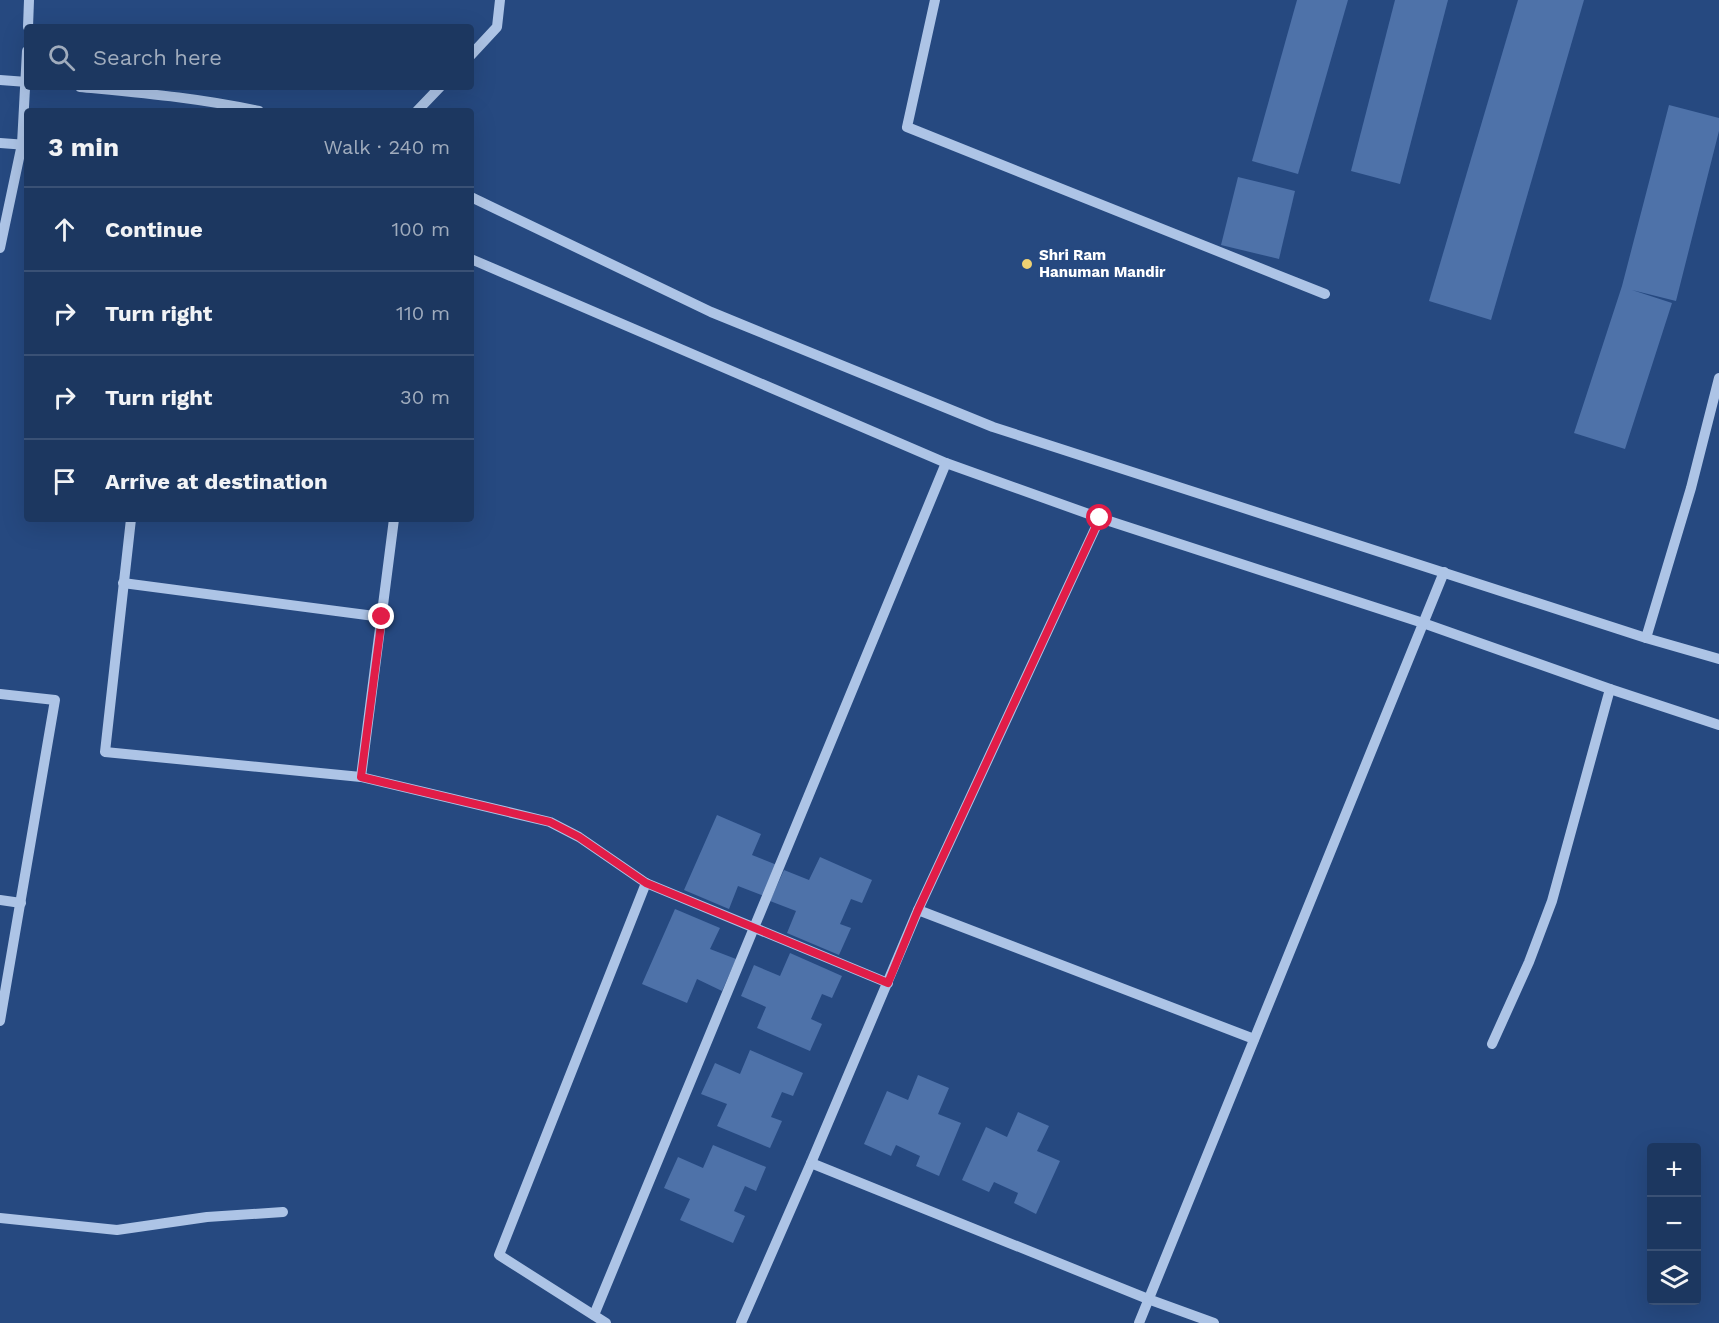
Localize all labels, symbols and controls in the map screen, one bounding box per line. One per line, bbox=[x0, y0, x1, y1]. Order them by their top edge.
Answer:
search box bbox=[24, 24, 474, 90]
icon: search bbox=[45, 41, 78, 74]
text: Search here bbox=[93, 45, 222, 70]
text: 3 min bbox=[48, 132, 119, 162]
text: Walk · 240 m bbox=[323, 135, 450, 159]
icon: ahead bbox=[48, 213, 81, 246]
text: Continue bbox=[105, 217, 203, 242]
text: 100 m bbox=[391, 217, 450, 241]
place label: Shri Ram Hanuman Mandir bbox=[1039, 246, 1166, 281]
marker: Shri Ram Hanuman Mandir bbox=[1020, 257, 1034, 271]
icon: right bbox=[48, 297, 81, 330]
text: Turn right bbox=[105, 301, 212, 326]
text: 110 m bbox=[396, 301, 450, 325]
icon: right bbox=[48, 381, 81, 414]
text: Turn right bbox=[105, 385, 212, 410]
text: 30 m bbox=[400, 385, 450, 409]
icon: arrive bbox=[48, 465, 81, 498]
text: Arrive at destination bbox=[105, 469, 328, 494]
route start bbox=[1086, 504, 1112, 530]
route end bbox=[368, 603, 394, 629]
map controls bbox=[1647, 1143, 1701, 1305]
button: + bbox=[1647, 1143, 1701, 1197]
button: − bbox=[1647, 1197, 1701, 1251]
button: layers bbox=[1647, 1251, 1701, 1305]

